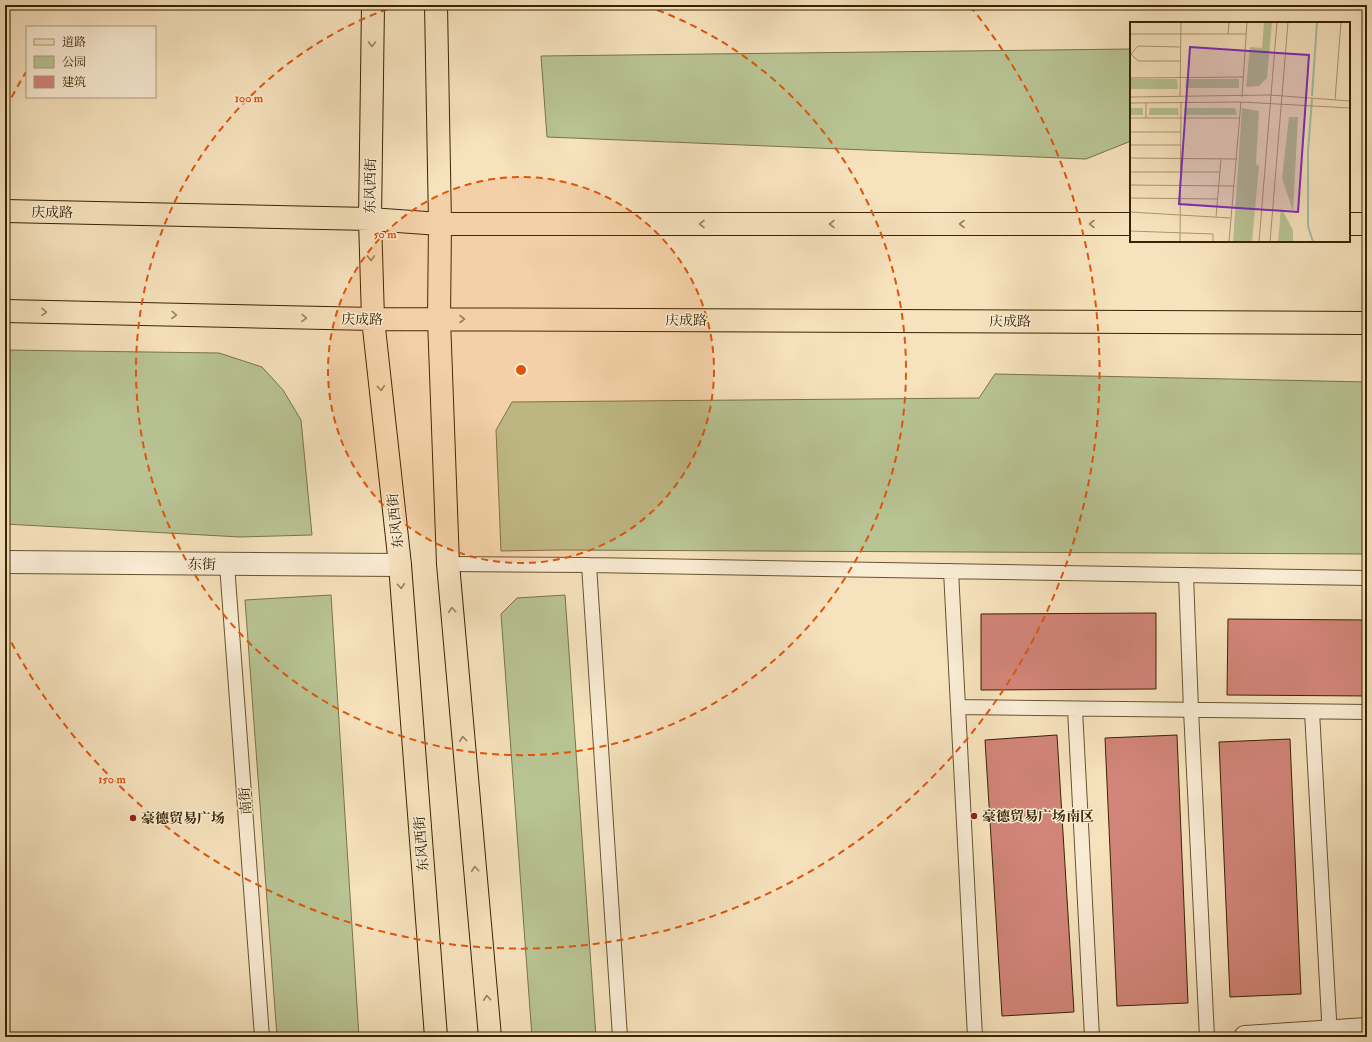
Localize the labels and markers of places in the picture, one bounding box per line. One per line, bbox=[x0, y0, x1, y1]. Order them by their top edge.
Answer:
centre of rings bbox=[514, 363, 528, 377]
place label: 豪德贸易广场南区 bbox=[982, 808, 1094, 825]
place label: 豪德贸易广场 bbox=[141, 810, 225, 827]
marker: 豪德贸易广场南区 bbox=[969, 811, 979, 821]
marker: 豪德贸易广场 bbox=[128, 813, 138, 823]

